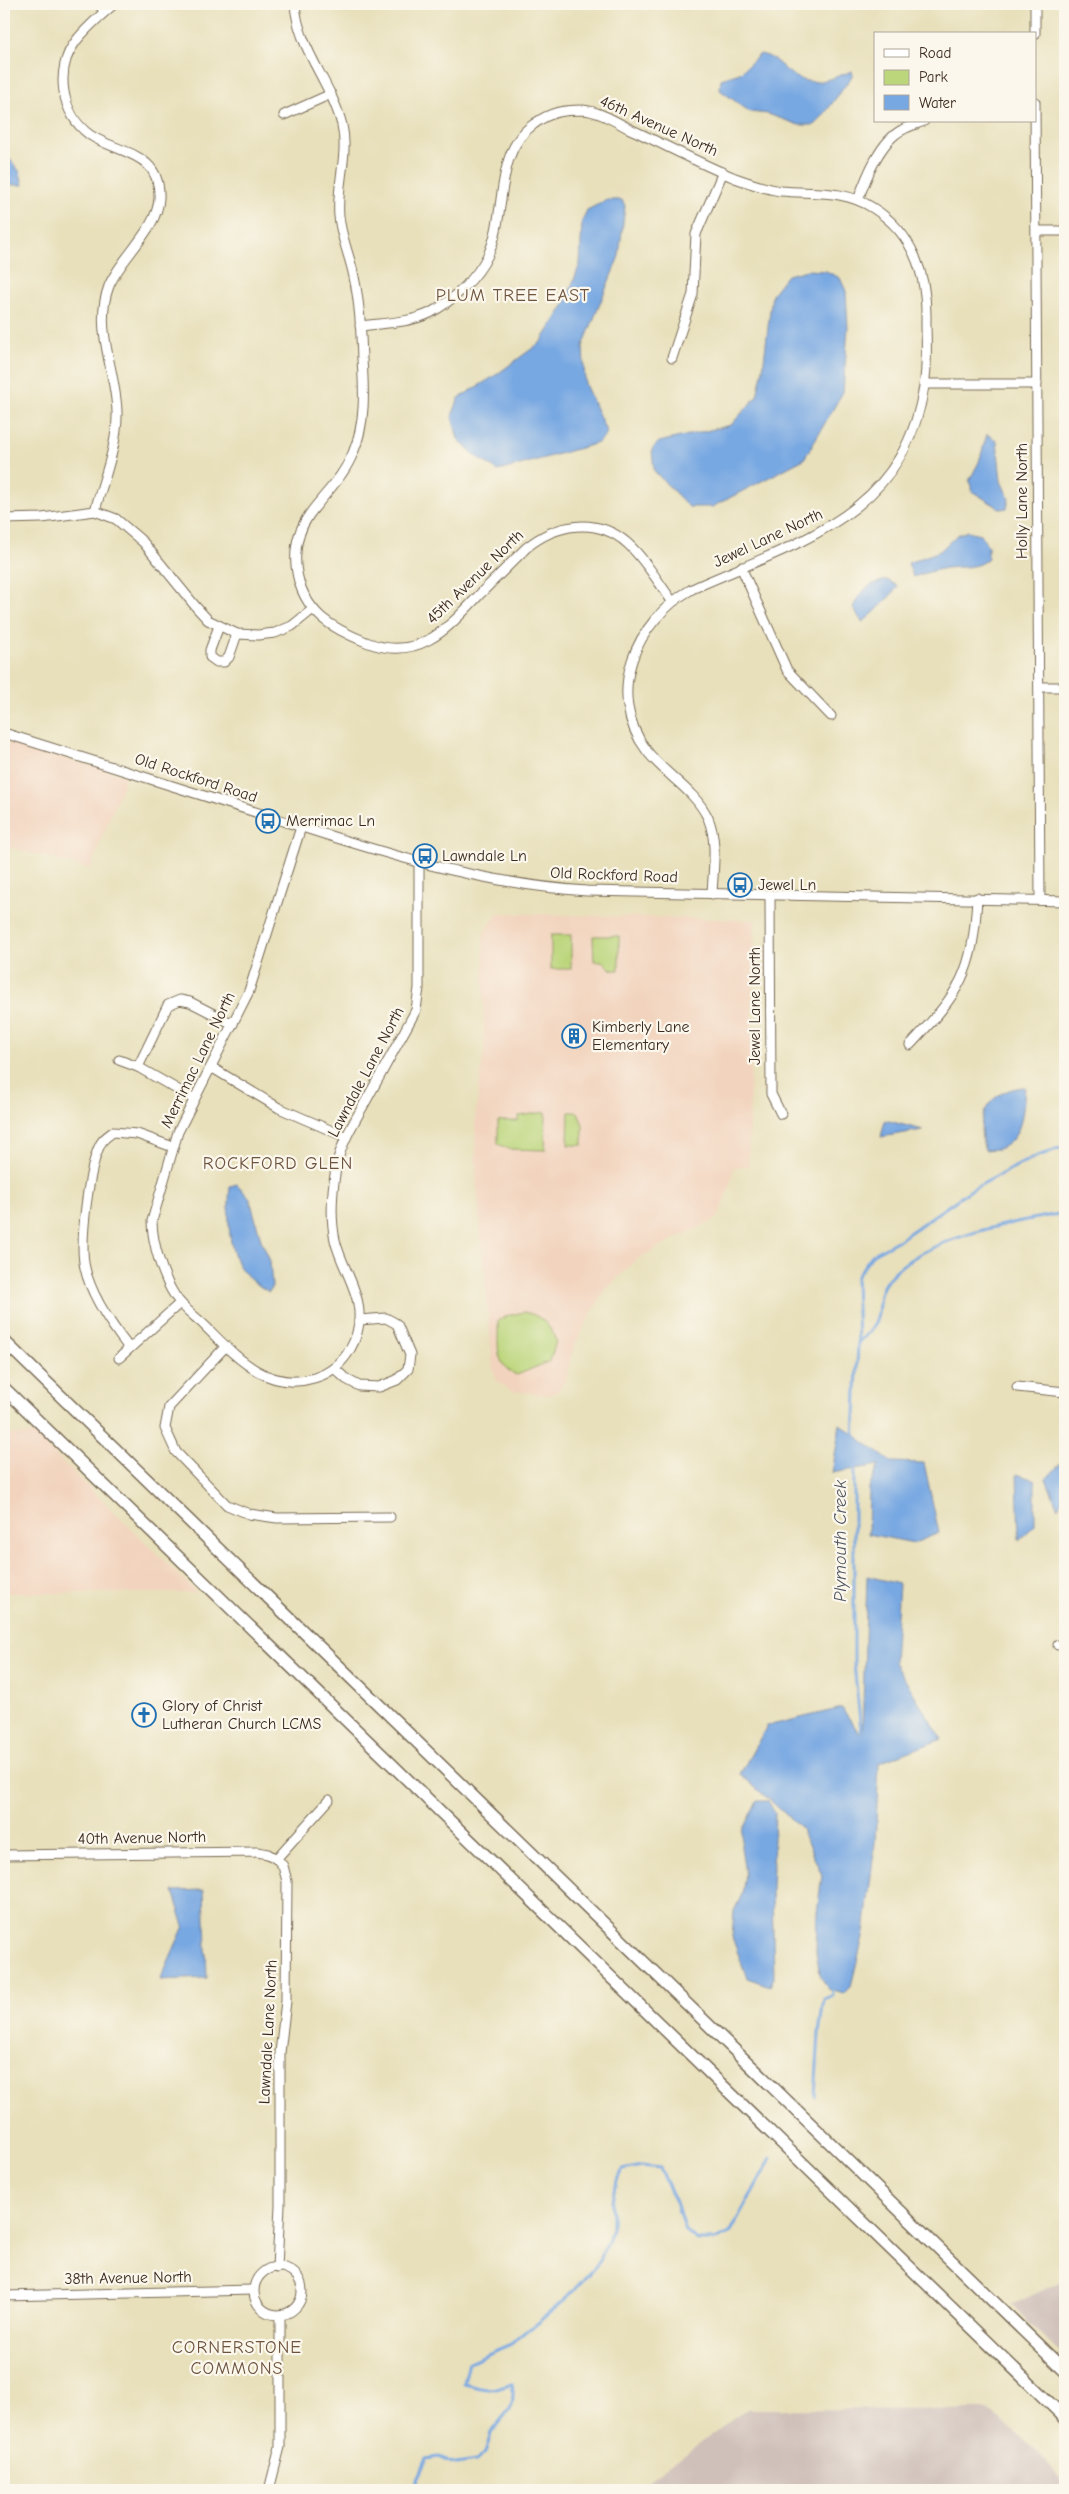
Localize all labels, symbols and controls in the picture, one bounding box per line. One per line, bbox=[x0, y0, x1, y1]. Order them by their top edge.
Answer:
legend bbox=[874, 32, 1036, 122]
text: Road bbox=[919, 44, 951, 62]
text: Park bbox=[919, 68, 948, 86]
street label: 46th Avenue North bbox=[597, 92, 721, 160]
text: Water bbox=[919, 94, 956, 112]
district label: PLUM TREE EAST bbox=[436, 285, 590, 306]
street label: Holly Lane North bbox=[1013, 443, 1031, 559]
street label: Jewel Lane North bbox=[711, 505, 825, 571]
street label: 45th Avenue North bbox=[423, 526, 527, 628]
street label: Old Rockford Road bbox=[132, 750, 260, 806]
bus stop icon: Merrimac Ln bbox=[255, 808, 281, 834]
place label: Merrimac Ln bbox=[286, 812, 375, 830]
bus stop icon: Lawndale Ln bbox=[412, 843, 438, 869]
place label: Lawndale Ln bbox=[442, 847, 527, 865]
street label: Old Rockford Road bbox=[550, 864, 678, 886]
bus stop icon: Jewel Ln bbox=[727, 872, 753, 898]
place label: Jewel Ln bbox=[758, 876, 816, 894]
street label: Jewel Lane North bbox=[746, 947, 764, 1065]
street label: Merrimac Lane North bbox=[157, 989, 239, 1131]
street label: Lawndale Lane North bbox=[324, 1004, 408, 1140]
place label: Kimberly Lane Elementary bbox=[592, 1018, 690, 1054]
building icon: Kimberly Lane Elementary bbox=[561, 1023, 587, 1049]
district label: ROCKFORD GLEN bbox=[203, 1153, 353, 1174]
water label: Plymouth Creek bbox=[830, 1480, 851, 1602]
place label: Glory of Christ Lutheran Church LCMS bbox=[162, 1697, 321, 1733]
church icon: Glory of Christ Lutheran Church LCMS bbox=[131, 1702, 157, 1728]
street label: 40th Avenue North bbox=[78, 1828, 206, 1848]
street label: Lawndale Lane North bbox=[255, 1959, 281, 2105]
street label: 38th Avenue North bbox=[64, 2268, 192, 2288]
district label: CORNERSTONE COMMONS bbox=[172, 2337, 302, 2379]

